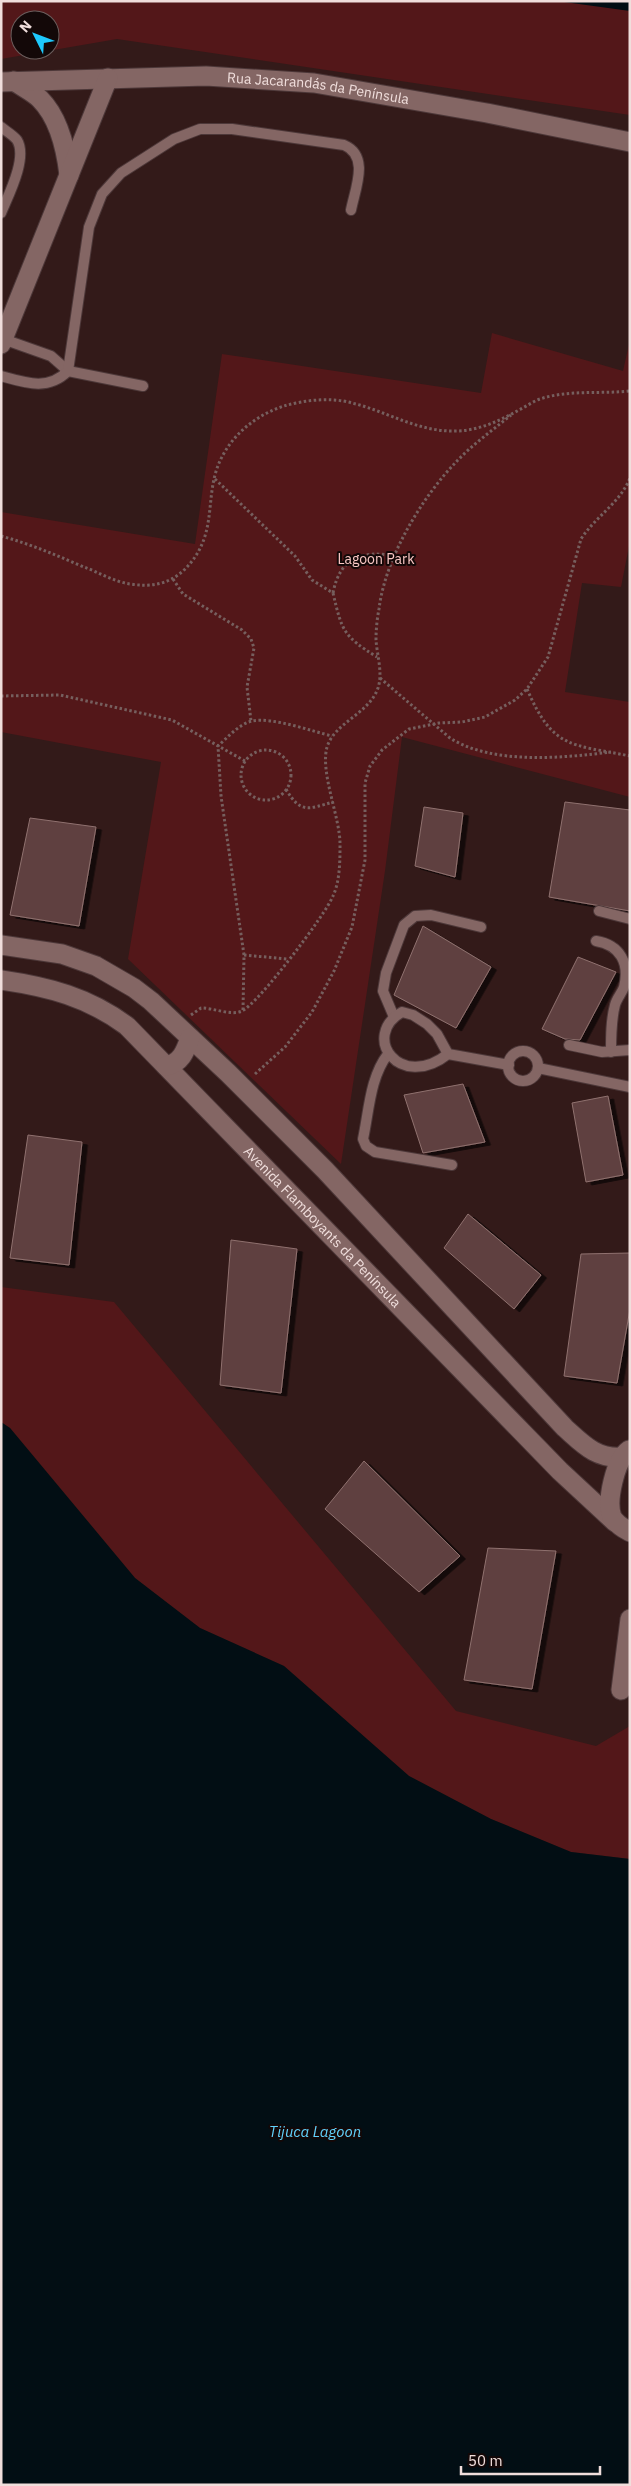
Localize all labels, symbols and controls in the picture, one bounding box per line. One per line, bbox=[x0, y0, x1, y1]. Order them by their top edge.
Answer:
north arrow bbox=[10, 10, 60, 60]
text: N bbox=[15, 17, 35, 36]
street label: Rua Jacarandás da Península bbox=[227, 68, 411, 108]
park label: Lagoon Park bbox=[337, 550, 415, 568]
street label: Avenida Flamboyants da Península bbox=[240, 1142, 405, 1312]
water label: Tijuca Lagoon bbox=[269, 2122, 361, 2141]
scale bar bbox=[461, 2444, 600, 2476]
text: 50 m bbox=[468, 2451, 503, 2470]

